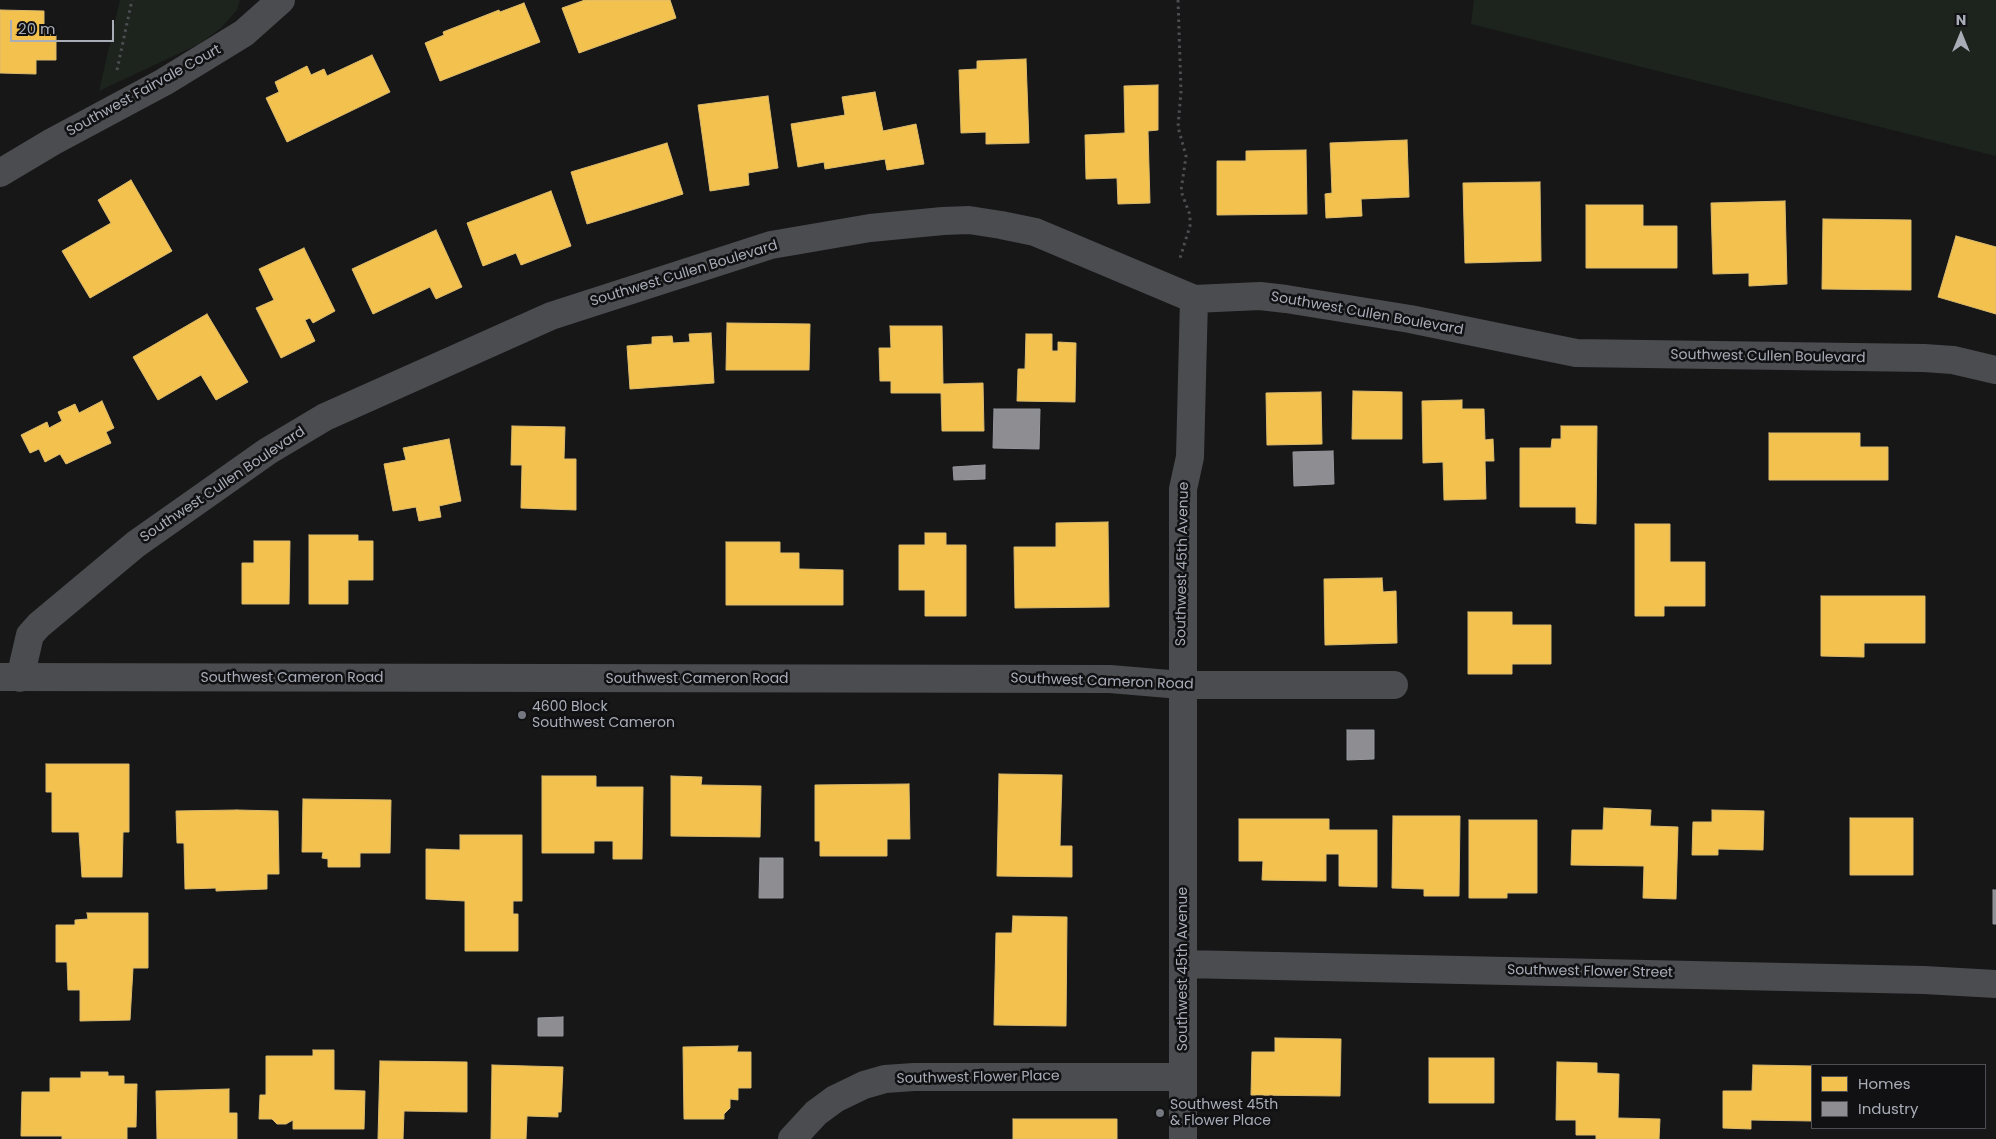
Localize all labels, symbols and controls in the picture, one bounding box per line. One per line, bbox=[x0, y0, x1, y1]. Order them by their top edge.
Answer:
scale bar bbox=[12, 10, 116, 42]
north arrow bbox=[1936, 10, 1986, 60]
text: N bbox=[1956, 10, 1966, 30]
text: 20 m bbox=[18, 18, 56, 39]
street label: Southwest Fairvale Court bbox=[64, 41, 224, 141]
street label: Southwest Cullen Boulevard bbox=[588, 237, 780, 311]
street label: Southwest Cullen Boulevard bbox=[1269, 289, 1465, 339]
street label: Southwest Cullen Boulevard bbox=[1670, 347, 1866, 367]
street label: Southwest Cullen Boulevard bbox=[137, 423, 309, 547]
street label: Southwest 45th Avenue bbox=[1173, 482, 1193, 646]
street label: Southwest Cameron Road bbox=[200, 670, 384, 686]
street label: Southwest Cameron Road bbox=[1010, 670, 1194, 694]
street label: Southwest Cameron Road bbox=[605, 671, 789, 687]
place label: 4600 Block Southwest Cameron bbox=[532, 699, 675, 732]
marker: 4600 Block Southwest Cameron bbox=[516, 709, 528, 721]
street label: Southwest 45th Avenue bbox=[1175, 887, 1191, 1051]
street label: Southwest Flower Street bbox=[1507, 962, 1673, 982]
legend bbox=[1811, 1064, 1986, 1129]
street label: Southwest Flower Place bbox=[896, 1068, 1060, 1088]
text: Homes bbox=[1858, 1073, 1911, 1094]
place label: Southwest 45th & Flower Place bbox=[1170, 1097, 1278, 1130]
text: Industry bbox=[1858, 1098, 1918, 1119]
marker: Southwest 45th & Flower Place bbox=[1154, 1107, 1166, 1119]

